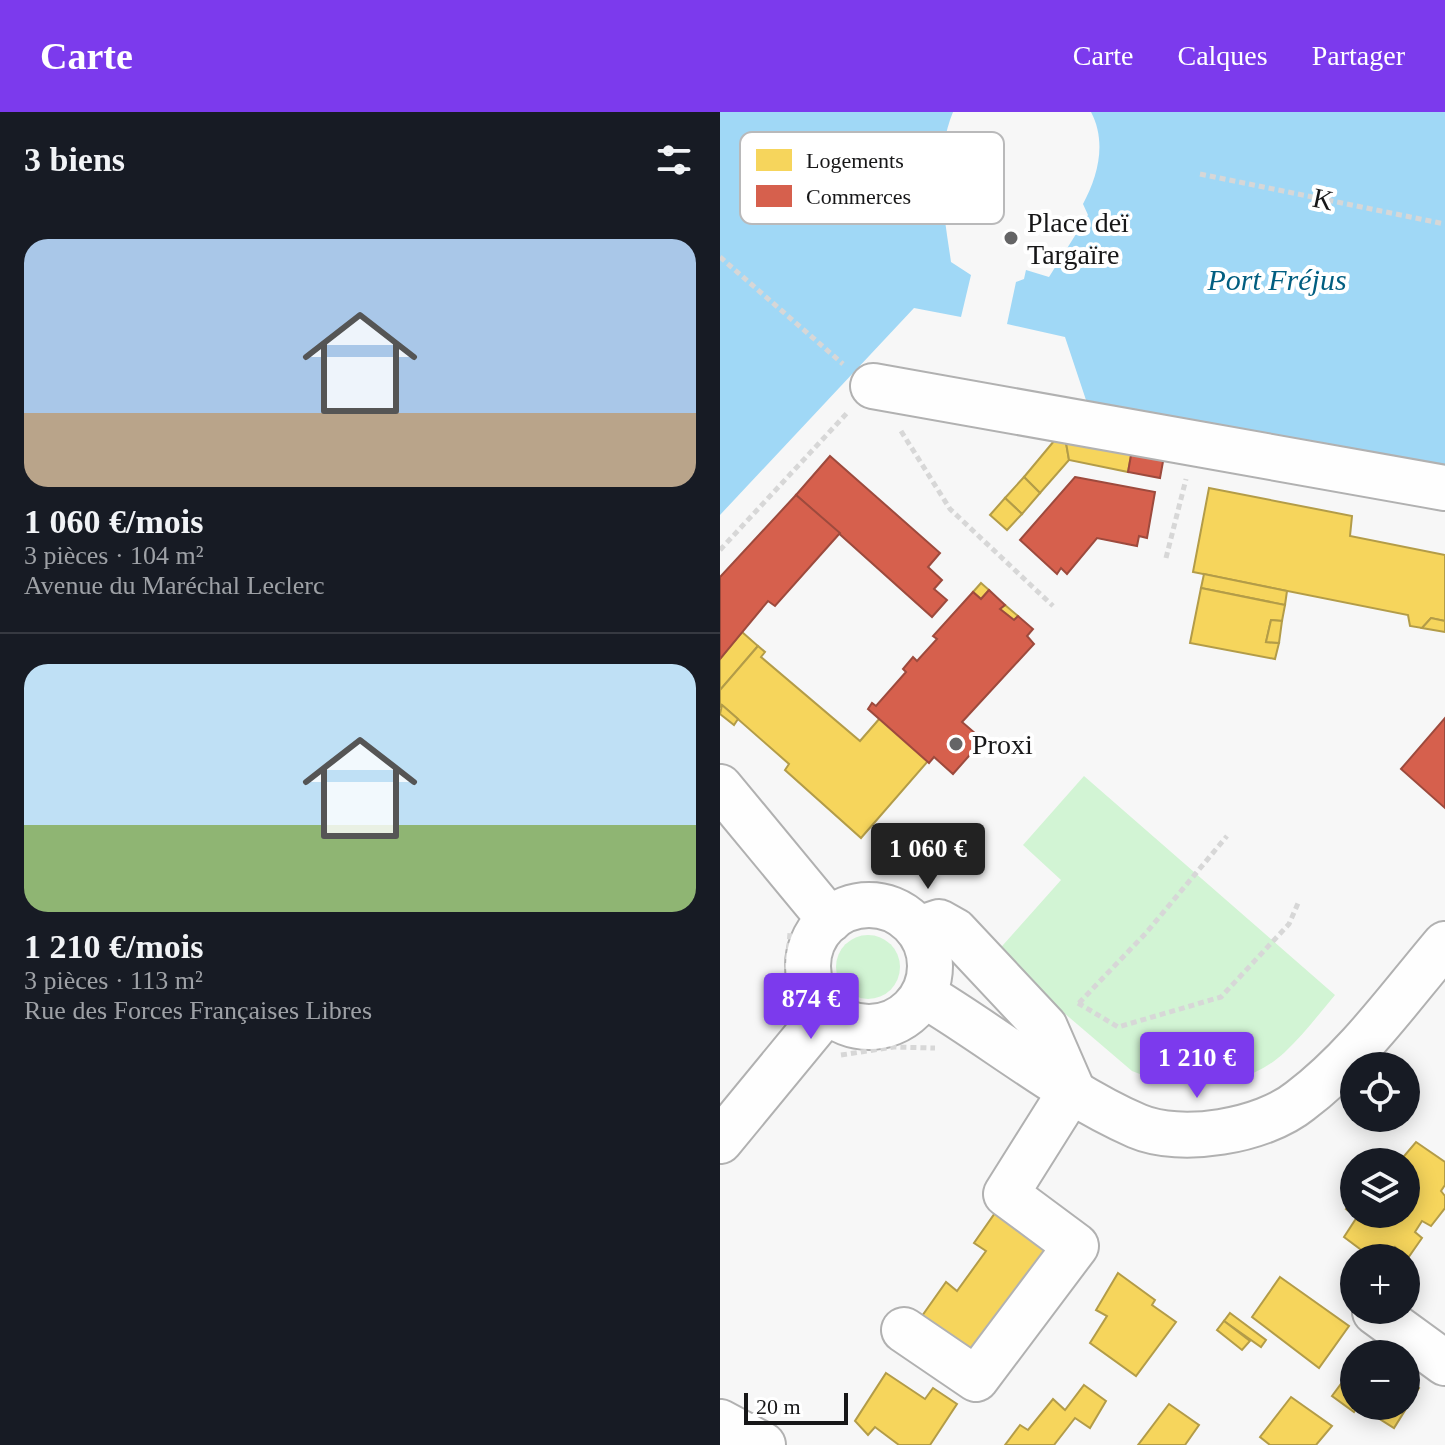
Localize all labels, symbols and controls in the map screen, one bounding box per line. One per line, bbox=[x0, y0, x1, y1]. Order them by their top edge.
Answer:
text: Carte bbox=[40, 35, 133, 77]
text: Carte bbox=[1073, 40, 1133, 71]
text: Calques bbox=[1177, 40, 1268, 71]
text: Partager bbox=[1312, 40, 1405, 71]
legend bbox=[740, 132, 1004, 224]
icon: filters bbox=[652, 138, 696, 182]
text: 3 biens bbox=[24, 141, 125, 178]
text: Logements bbox=[806, 148, 904, 173]
street label: K bbox=[1310, 182, 1336, 216]
text: Commerces bbox=[806, 184, 911, 209]
place label: Place deï Targaïre bbox=[1027, 207, 1129, 270]
marker: Place deï Targaïre bbox=[1002, 229, 1020, 247]
water label: Port Fréjus bbox=[1206, 263, 1347, 296]
icon: home bbox=[288, 291, 432, 435]
text: 1 060 €/mois bbox=[24, 503, 203, 540]
text: 3 pièces · 104 m² bbox=[24, 541, 204, 570]
text: Avenue du Maréchal Leclerc bbox=[24, 571, 325, 600]
icon: home bbox=[288, 716, 432, 860]
place label: Proxi bbox=[972, 729, 1033, 760]
marker: Proxi bbox=[947, 735, 965, 753]
pin: 1 060 € bbox=[854, 823, 1002, 891]
text: 1 060 € bbox=[889, 834, 967, 863]
text: 1 210 €/mois bbox=[24, 928, 203, 965]
text: 3 pièces · 113 m² bbox=[24, 966, 203, 995]
pin: 874 € bbox=[755, 973, 867, 1041]
text: 874 € bbox=[782, 984, 840, 1013]
text: Rue des Forces Françaises Libres bbox=[24, 996, 372, 1025]
pin: 1 210 € bbox=[1123, 1032, 1271, 1100]
text: 1 210 € bbox=[1158, 1043, 1236, 1072]
map controls bbox=[1340, 1052, 1420, 1420]
button: locate bbox=[1340, 1052, 1420, 1132]
button: layers bbox=[1340, 1148, 1420, 1228]
button: + bbox=[1340, 1244, 1420, 1324]
button: − bbox=[1340, 1340, 1420, 1420]
scale bar bbox=[744, 1389, 848, 1425]
text: 20 m bbox=[756, 1394, 801, 1419]

